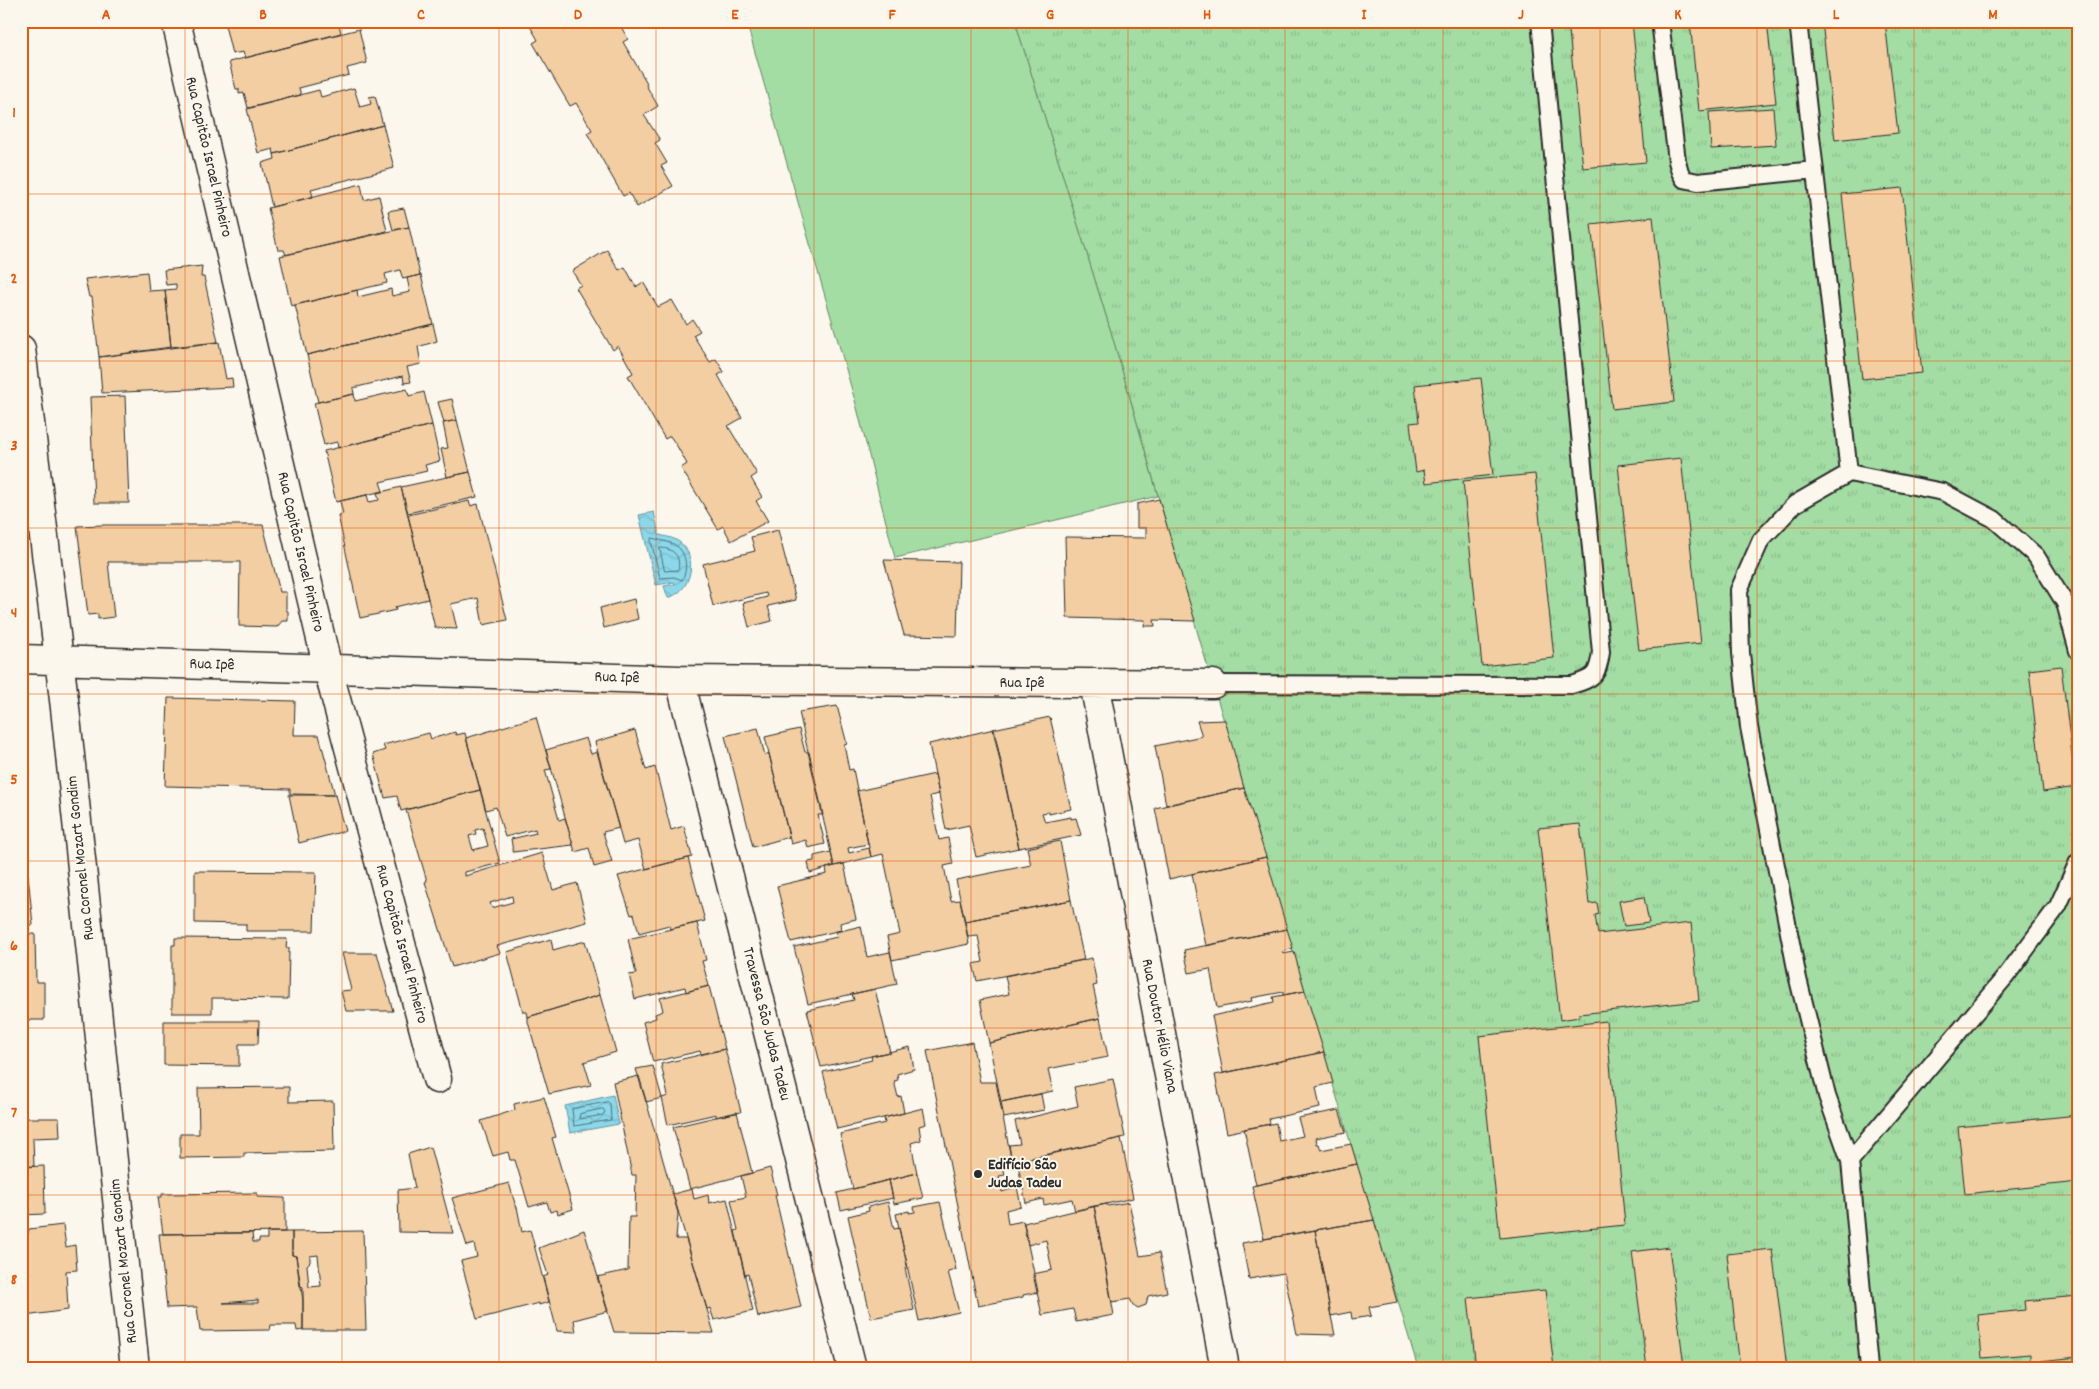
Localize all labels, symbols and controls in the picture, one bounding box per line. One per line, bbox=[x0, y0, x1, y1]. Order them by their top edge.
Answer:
text: A bbox=[102, 4, 111, 27]
text: B bbox=[259, 4, 267, 27]
text: C bbox=[417, 4, 425, 27]
text: D bbox=[574, 4, 583, 27]
text: E bbox=[731, 4, 739, 27]
text: F bbox=[888, 4, 896, 27]
text: G bbox=[1046, 4, 1054, 27]
text: H bbox=[1203, 4, 1211, 27]
text: I bbox=[1362, 4, 1368, 27]
text: J bbox=[1518, 4, 1524, 27]
text: K bbox=[1674, 4, 1682, 27]
text: L bbox=[1833, 4, 1840, 27]
text: M bbox=[1988, 4, 1998, 27]
street label: Rua Capitão Israel Pinheiro bbox=[178, 75, 238, 239]
text: 1 bbox=[12, 102, 16, 125]
text: 2 bbox=[11, 268, 18, 291]
text: 3 bbox=[10, 435, 18, 458]
street label: Rua Capitão Israel Pinheiro bbox=[270, 470, 330, 634]
text: 4 bbox=[11, 602, 17, 625]
street label: Rua Ipê bbox=[189, 653, 235, 677]
street label: Rua Ipê bbox=[594, 666, 640, 690]
street label: Rua Ipê bbox=[999, 672, 1045, 695]
text: 5 bbox=[10, 769, 18, 792]
street label: Rua Coronel Mozart Gondim bbox=[61, 775, 101, 941]
street label: Rua Capitão Israel Pinheiro bbox=[369, 862, 433, 1026]
text: 6 bbox=[10, 935, 18, 958]
street label: Travessa São Judas Tadeu bbox=[736, 945, 796, 1103]
street label: Rua Doutor Hélio Viana bbox=[1135, 957, 1183, 1096]
text: 7 bbox=[11, 1102, 17, 1125]
place label: Edifício São Judas Tadeu bbox=[988, 1154, 1062, 1195]
marker: Edifício São Judas Tadeu bbox=[972, 1168, 984, 1180]
street label: Rua Coronel Mozart Gondim bbox=[104, 1178, 144, 1344]
text: 8 bbox=[11, 1269, 18, 1292]

